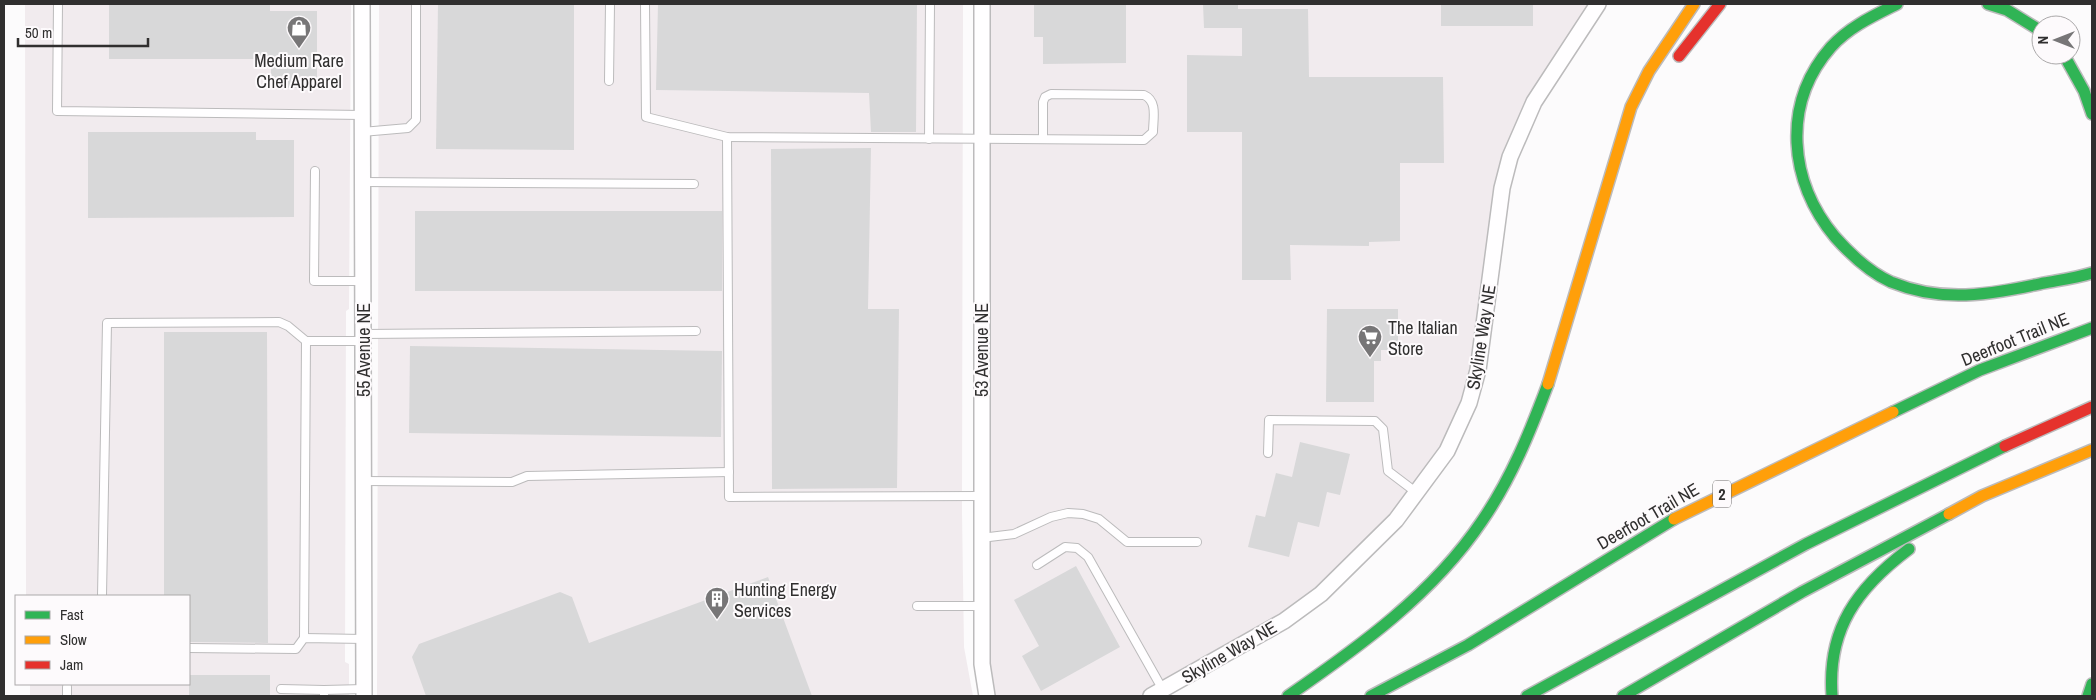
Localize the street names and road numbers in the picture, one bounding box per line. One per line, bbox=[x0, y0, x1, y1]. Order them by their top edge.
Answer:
street label: Skyline Way NE bbox=[1460, 283, 1502, 391]
street label: 55 Avenue NE bbox=[351, 303, 376, 397]
street label: 53 Avenue NE bbox=[969, 303, 994, 397]
street label: Deerfoot Trail NE bbox=[1957, 306, 2073, 372]
street label: Deerfoot Trail NE bbox=[1592, 477, 1704, 555]
road number: 2 bbox=[1713, 480, 1731, 508]
street label: Skyline Way NE bbox=[1177, 615, 1281, 689]

